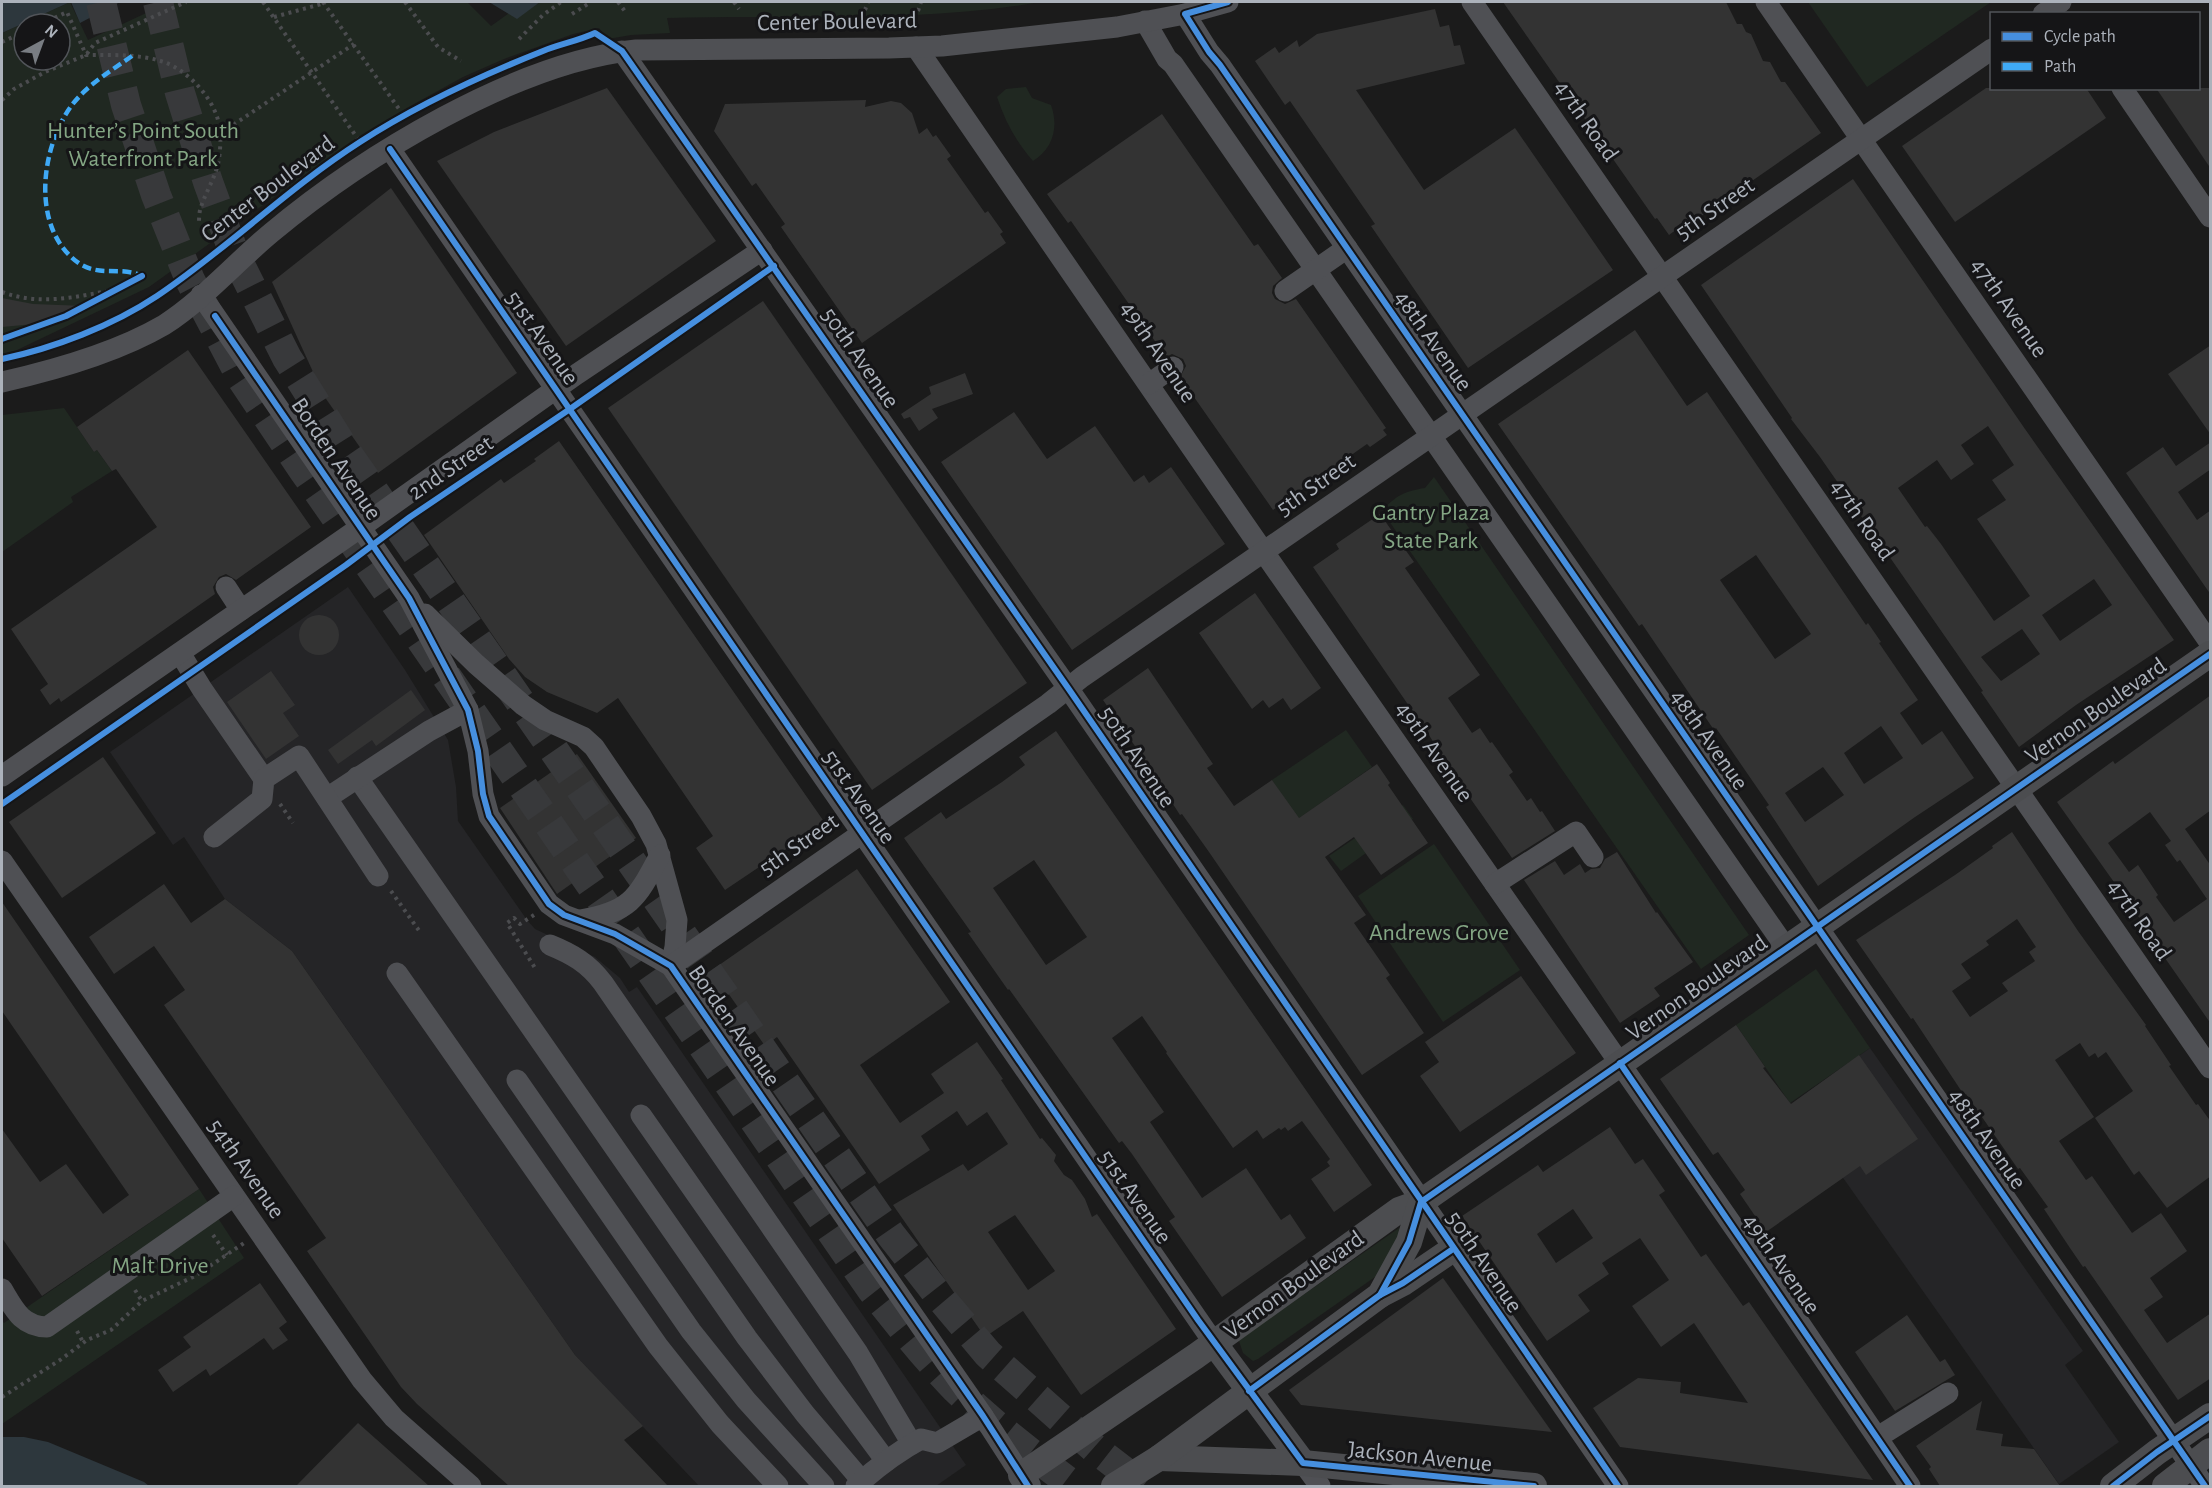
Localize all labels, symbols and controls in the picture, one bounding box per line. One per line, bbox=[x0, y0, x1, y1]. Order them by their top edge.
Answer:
street label: Center Boulevard bbox=[757, 9, 917, 35]
north arrow bbox=[12, 12, 72, 72]
legend bbox=[1990, 12, 2200, 90]
text: N bbox=[42, 22, 61, 41]
text: Cycle path bbox=[2044, 28, 2116, 46]
text: Path bbox=[2044, 58, 2076, 76]
street label: 47th Road bbox=[1549, 76, 1623, 166]
park label: Hunter’s Point South Waterfront Park bbox=[47, 119, 239, 171]
street label: Center Boulevard bbox=[197, 131, 339, 247]
street label: 5th Street bbox=[1671, 173, 1759, 245]
street label: 47th Avenue bbox=[1966, 254, 2052, 362]
street label: 48th Avenue bbox=[1390, 286, 1476, 396]
street label: 51st Avenue bbox=[501, 287, 583, 389]
street label: 49th Avenue bbox=[1115, 297, 1201, 407]
street label: 50th Avenue bbox=[817, 303, 903, 413]
street label: Borden Avenue bbox=[286, 394, 386, 524]
street label: 2nd Street bbox=[404, 431, 498, 505]
street label: 5th Street bbox=[1272, 449, 1360, 521]
street label: 47th Road bbox=[1825, 475, 1899, 565]
park label: Gantry Plaza State Park bbox=[1372, 501, 1490, 553]
street label: Vernon Boulevard bbox=[2021, 654, 2171, 768]
street label: 48th Avenue bbox=[1666, 685, 1752, 795]
street label: 49th Avenue bbox=[1391, 697, 1477, 807]
street label: 50th Avenue bbox=[1094, 702, 1180, 812]
street label: 51st Avenue bbox=[818, 746, 900, 848]
street label: 5th Street bbox=[755, 809, 843, 881]
street label: 47th Road bbox=[2102, 875, 2176, 965]
park label: Andrews Grove bbox=[1369, 921, 1509, 945]
street label: Vernon Boulevard bbox=[1622, 931, 1772, 1045]
street label: Borden Avenue bbox=[684, 961, 784, 1091]
street label: 48th Avenue bbox=[1944, 1084, 2030, 1194]
street label: 54th Avenue bbox=[203, 1115, 289, 1223]
street label: 51st Avenue bbox=[1094, 1146, 1176, 1248]
street label: 50th Avenue bbox=[1441, 1207, 1527, 1317]
street label: 49th Avenue bbox=[1738, 1209, 1824, 1319]
street label: Vernon Boulevard bbox=[1220, 1227, 1368, 1343]
park label: Malt Drive bbox=[111, 1254, 209, 1278]
street label: Jackson Avenue bbox=[1347, 1437, 1493, 1477]

